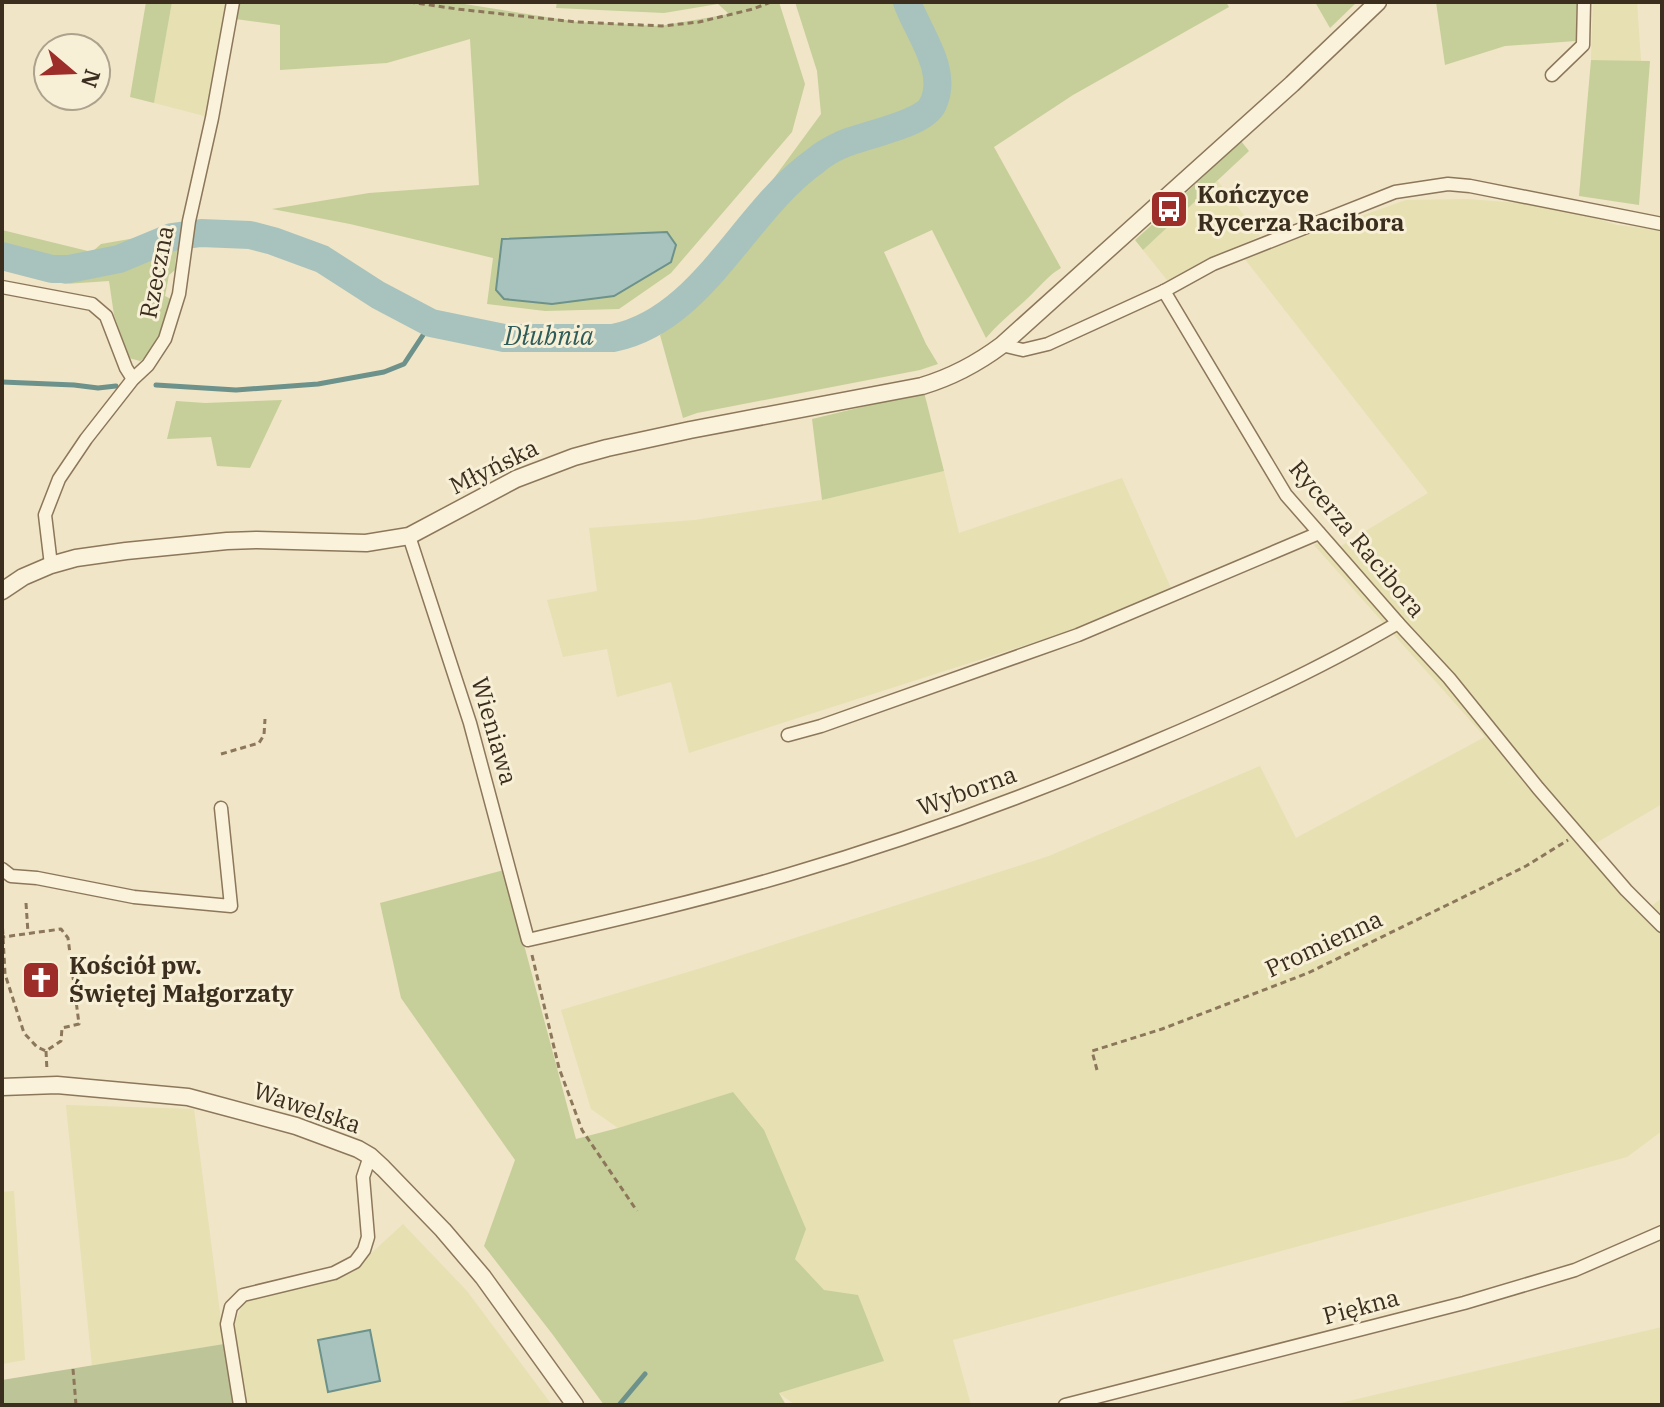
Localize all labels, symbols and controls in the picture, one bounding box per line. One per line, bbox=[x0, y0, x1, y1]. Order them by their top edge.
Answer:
north arrow bbox=[32, 32, 112, 112]
text: N bbox=[75, 66, 108, 92]
place label: Kończyce Rycerza Racibora bbox=[1197, 178, 1405, 238]
bus stop icon: Kończyce Rycerza Racibora bbox=[1148, 188, 1190, 230]
street label: Rzeczna bbox=[131, 223, 181, 321]
water label: Dłubnia bbox=[503, 318, 594, 352]
street label: Młyńska bbox=[444, 431, 543, 501]
street label: Rycerza Racibora bbox=[1282, 453, 1433, 624]
street label: Wieniawa bbox=[464, 673, 526, 788]
street label: Wyborna bbox=[913, 757, 1021, 823]
street label: Promienna bbox=[1260, 902, 1387, 984]
place label: Kościół pw. Świętej Małgorzaty bbox=[69, 949, 294, 1009]
church icon: Kościół pw. Świętej Małgorzaty bbox=[20, 959, 62, 1001]
street label: Wawelska bbox=[249, 1074, 366, 1140]
street label: Piękna bbox=[1319, 1280, 1403, 1332]

